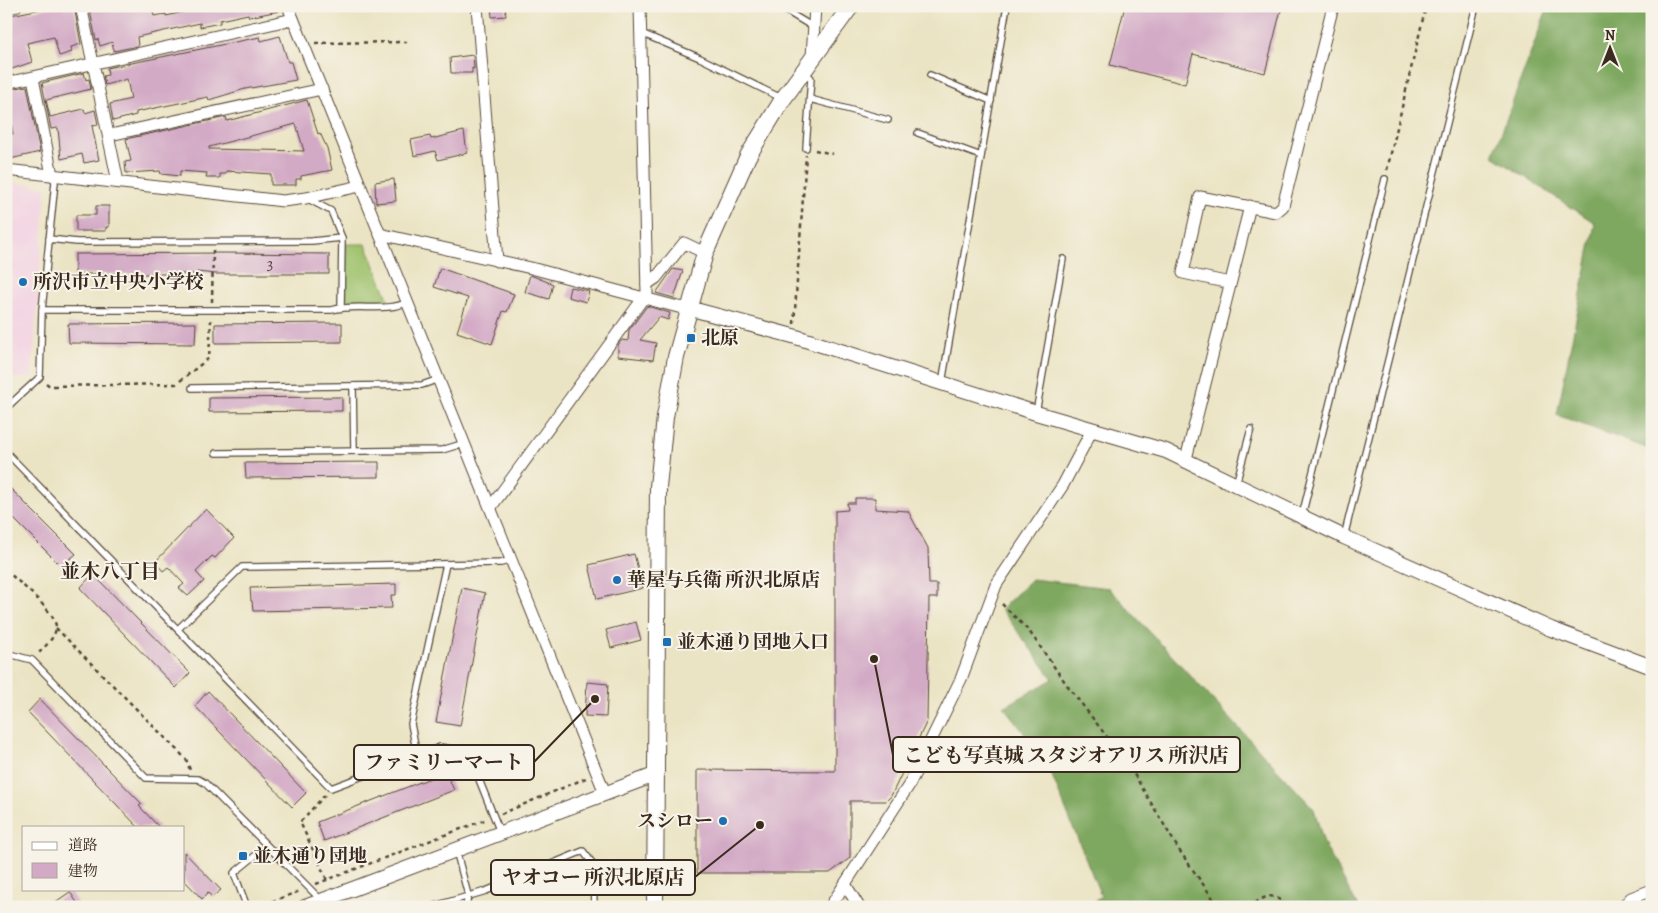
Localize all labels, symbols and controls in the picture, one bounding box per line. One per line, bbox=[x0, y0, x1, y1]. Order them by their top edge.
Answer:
north arrow bbox=[1586, 22, 1636, 72]
text: N bbox=[1605, 26, 1615, 45]
house number: 3 bbox=[267, 253, 273, 275]
place label: 所沢市立中央小学校 bbox=[33, 269, 204, 295]
marker: 所沢市立中央小学校 bbox=[17, 276, 29, 288]
place label: 北原 bbox=[701, 325, 739, 351]
marker: 北原 bbox=[685, 332, 697, 344]
district label: 並木八丁目 bbox=[60, 558, 160, 585]
place label: 華屋与兵衛 所沢北原店 bbox=[627, 567, 820, 593]
marker: 華屋与兵衛 所沢北原店 bbox=[611, 574, 623, 586]
place label: 並木通り団地入口 bbox=[677, 629, 829, 655]
marker: 並木通り団地入口 bbox=[661, 636, 673, 648]
callout: こども写真城 スタジオアリス 所沢店 bbox=[893, 737, 1240, 772]
text: こども写真城 スタジオアリス 所沢店 bbox=[903, 742, 1229, 769]
callout: ファミリーマート bbox=[354, 745, 534, 780]
text: ファミリーマート bbox=[364, 749, 524, 776]
place label: スシロー bbox=[637, 808, 713, 834]
marker: スシロー bbox=[717, 815, 729, 827]
legend bbox=[22, 826, 185, 890]
text: 道路 bbox=[68, 835, 98, 855]
place label: 並木通り団地 bbox=[253, 843, 367, 869]
marker: 並木通り団地 bbox=[237, 850, 249, 862]
callout: ヤオコー 所沢北原店 bbox=[491, 860, 695, 895]
text: 建物 bbox=[68, 861, 98, 881]
text: ヤオコー 所沢北原店 bbox=[502, 864, 684, 891]

